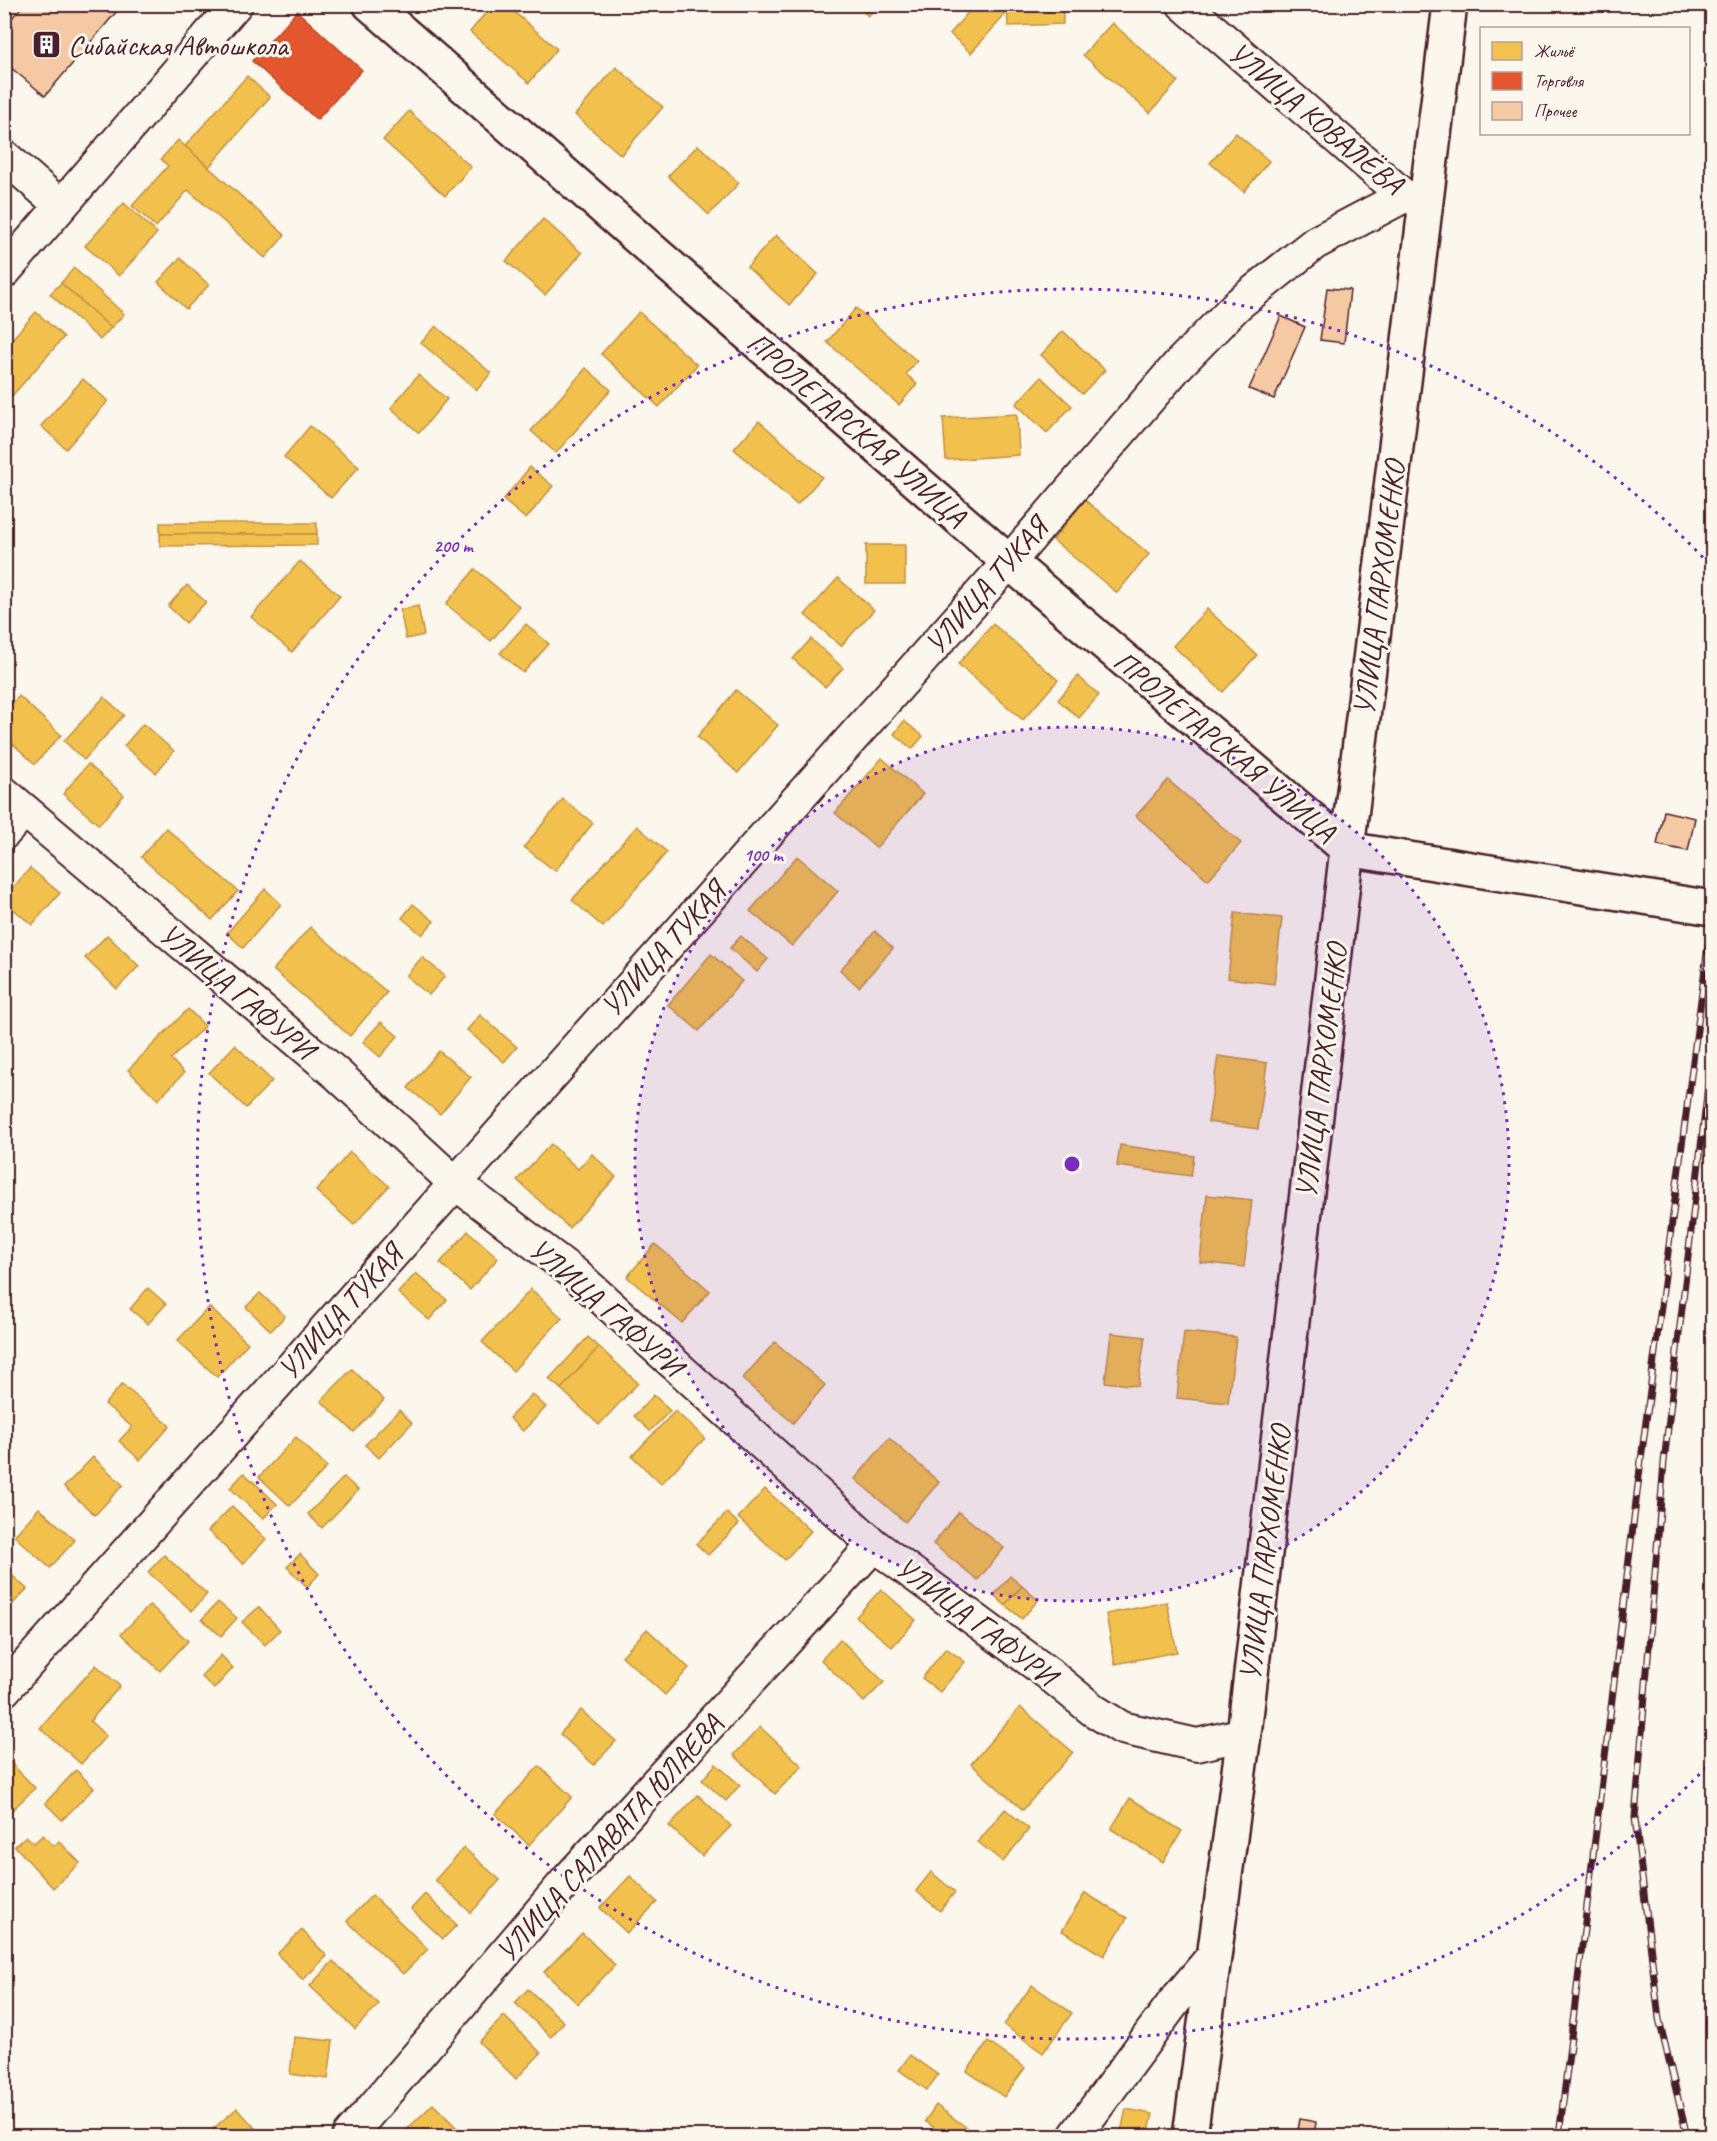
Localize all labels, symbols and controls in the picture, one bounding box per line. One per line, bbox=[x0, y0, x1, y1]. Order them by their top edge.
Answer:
place label: Сибайская Автошкола bbox=[68, 26, 289, 64]
legend bbox=[1480, 27, 1690, 135]
building icon: Сибайская Автошкола bbox=[31, 29, 63, 61]
street label: УЛИЦА КОВАЛЁВА bbox=[1221, 34, 1413, 204]
text: Жильё bbox=[1534, 40, 1576, 62]
text: Торговля bbox=[1534, 70, 1585, 92]
text: Прочее bbox=[1534, 100, 1577, 122]
street label: ПРОЛЕТАРСКАЯ УЛИЦА bbox=[739, 323, 975, 535]
street label: УЛИЦА ПАРХОМЕНКО bbox=[1345, 456, 1414, 717]
street label: УЛИЦА ТУКАЯ bbox=[916, 507, 1058, 662]
text: 200 m bbox=[434, 535, 474, 557]
street label: ПРОЛЕТАРСКАЯ УЛИЦА bbox=[1106, 642, 1345, 851]
text: 100 m bbox=[744, 844, 784, 866]
street label: УЛИЦА ТУКАЯ bbox=[592, 871, 736, 1024]
street label: УЛИЦА ГАФУРИ bbox=[151, 915, 327, 1070]
street label: УЛИЦА ПАРХОМЕНКО bbox=[1287, 939, 1356, 1200]
centre of rings bbox=[1062, 1154, 1082, 1174]
street label: УЛИЦА ГАФУРИ bbox=[521, 1230, 695, 1388]
street label: УЛИЦА ТУКАЯ bbox=[269, 1234, 413, 1387]
street label: УЛИЦА ПАРХОМЕНКО bbox=[1231, 1421, 1300, 1682]
street label: УЛИЦА ГАФУРИ bbox=[888, 1548, 1068, 1697]
street label: УЛИЦА САЛАВАТА ЮЛАЕВА bbox=[487, 1705, 731, 1970]

